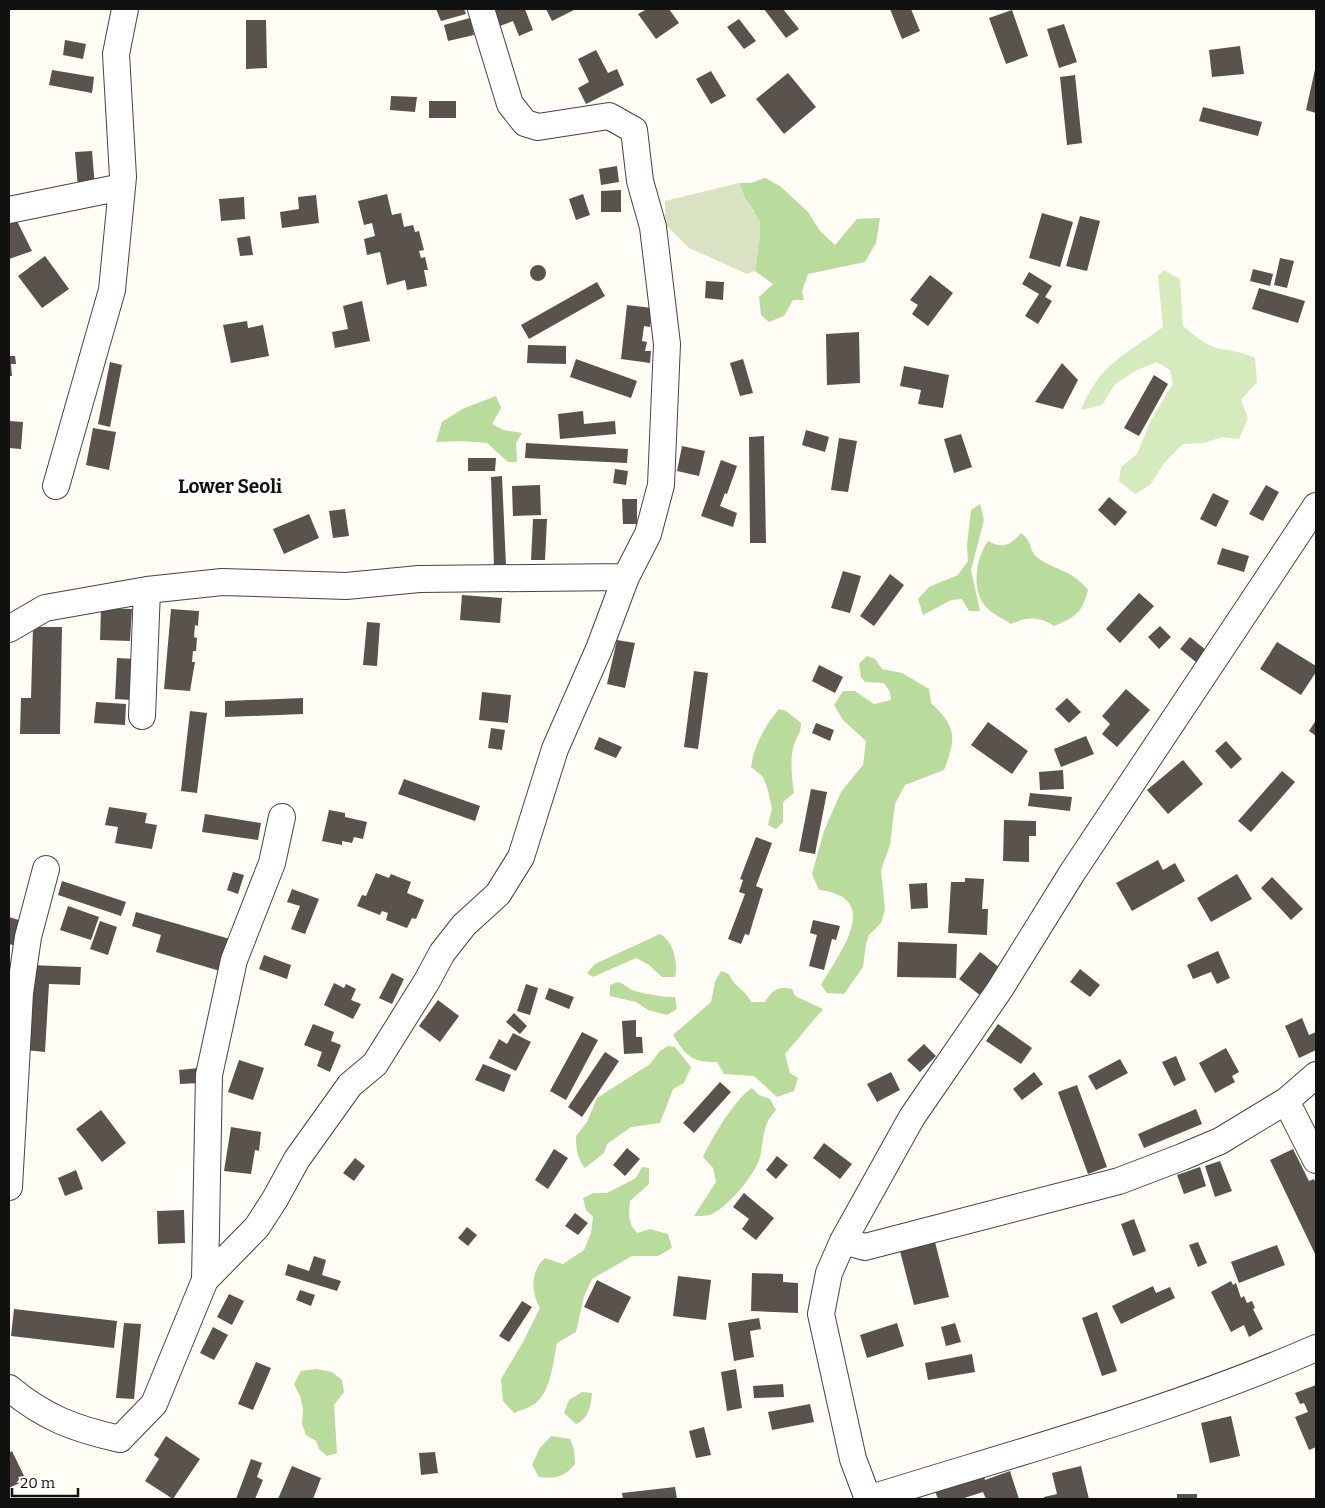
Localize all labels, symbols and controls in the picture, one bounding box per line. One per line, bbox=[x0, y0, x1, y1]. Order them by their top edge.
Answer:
district label: Lower Seoli bbox=[178, 475, 282, 498]
scale bar bbox=[12, 1466, 79, 1498]
text: 20 m bbox=[20, 1474, 56, 1492]

